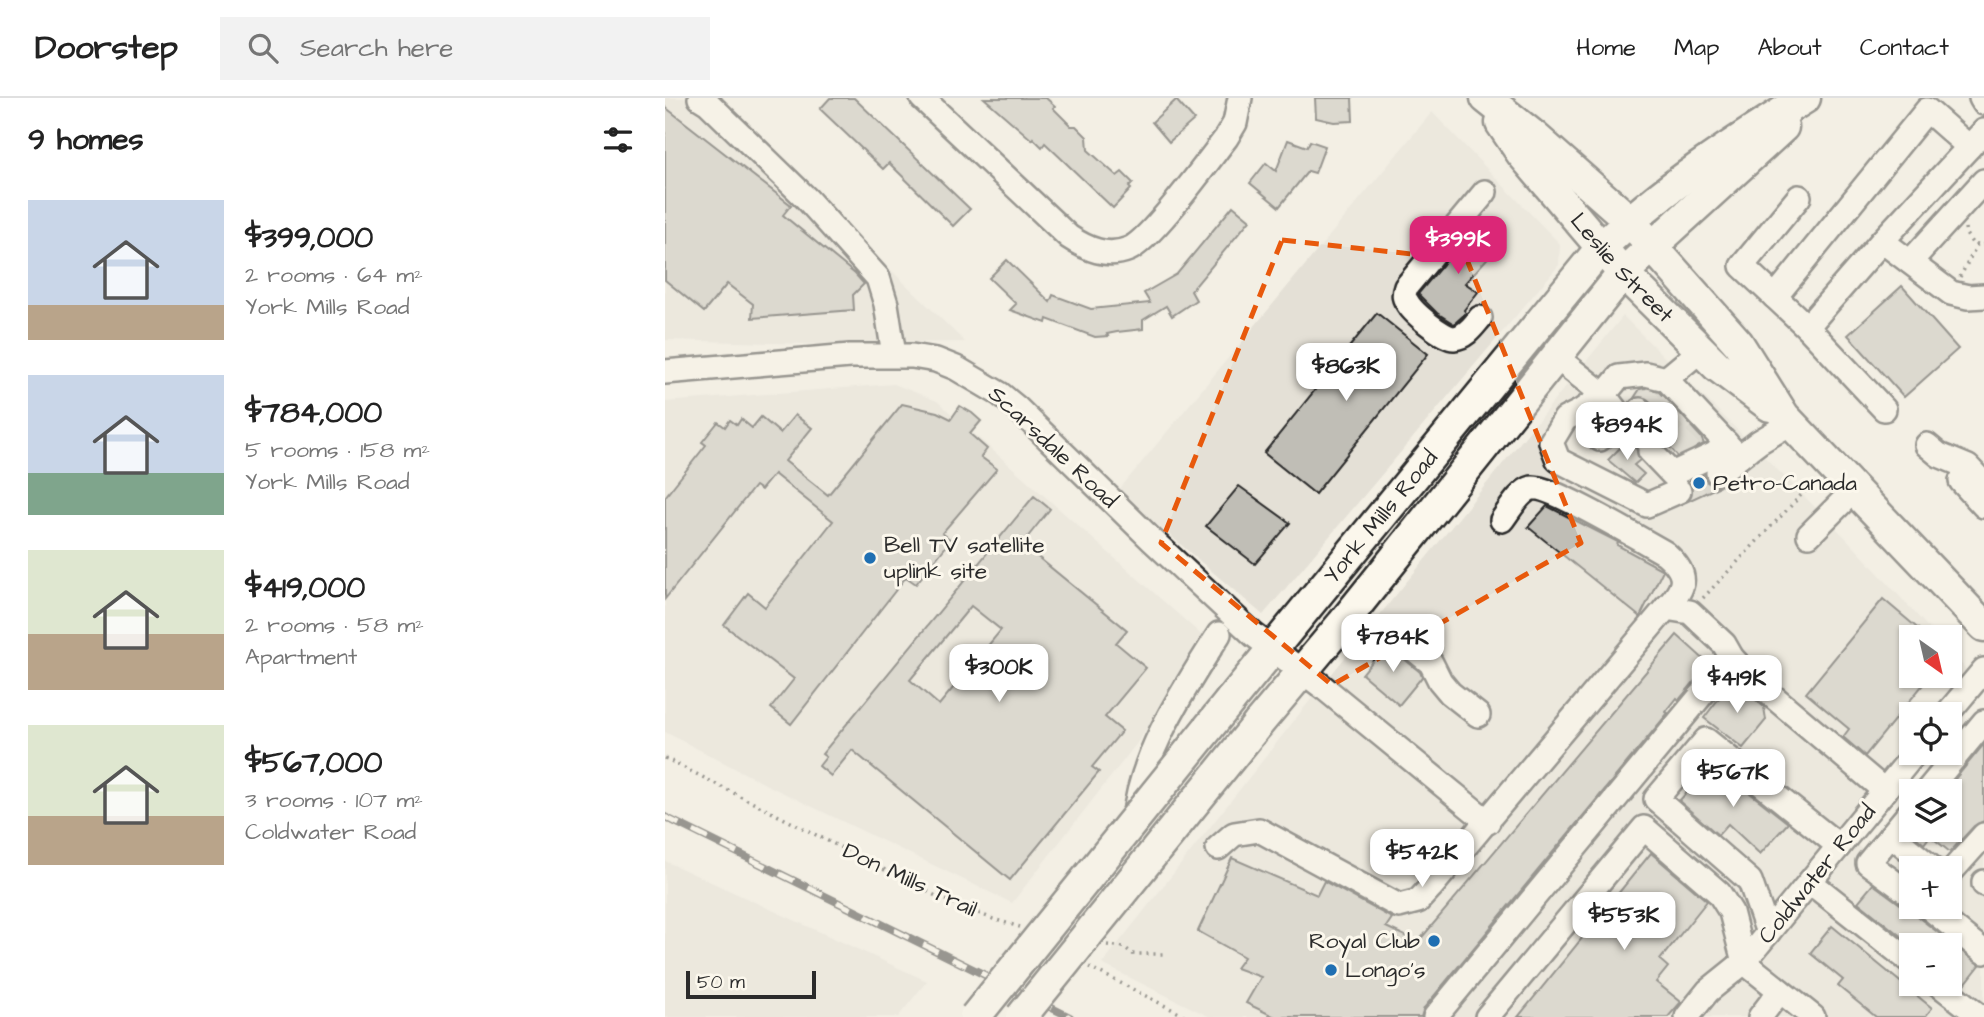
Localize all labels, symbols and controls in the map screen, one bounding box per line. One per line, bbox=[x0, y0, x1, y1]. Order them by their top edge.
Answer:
search box bbox=[220, 17, 710, 80]
text: Doorstep bbox=[35, 25, 178, 71]
icon: search bbox=[244, 29, 282, 67]
text: Search here bbox=[300, 30, 453, 66]
text: Home bbox=[1576, 31, 1636, 65]
text: Map bbox=[1674, 31, 1719, 65]
text: About bbox=[1757, 31, 1822, 65]
text: Contact bbox=[1860, 31, 1949, 65]
text: 9 homes bbox=[28, 119, 143, 161]
icon: filters bbox=[599, 121, 637, 159]
street label: Leslie Street bbox=[1563, 206, 1681, 331]
pin: $399K bbox=[1409, 216, 1507, 276]
text: $399,000 bbox=[245, 217, 373, 259]
text: $399K bbox=[1426, 223, 1490, 255]
icon: home bbox=[84, 228, 168, 312]
text: 2 rooms · 64 m² bbox=[245, 259, 423, 291]
text: York Mills Road bbox=[245, 291, 410, 323]
pin: $863K bbox=[1297, 344, 1395, 403]
text: $863K bbox=[1312, 350, 1380, 382]
street label: Scarsdale Road bbox=[981, 378, 1125, 516]
text: $784,000 bbox=[245, 392, 382, 434]
pin: $894K bbox=[1578, 402, 1676, 462]
icon: home bbox=[84, 403, 168, 487]
text: $894K bbox=[1592, 409, 1662, 441]
text: 5 rooms · 158 m² bbox=[245, 434, 430, 466]
street label: York Mills Road bbox=[1316, 443, 1445, 591]
text: York Mills Road bbox=[245, 466, 410, 498]
place label: Petro-Canada bbox=[1713, 467, 1857, 499]
marker: Petro-Canada bbox=[1691, 475, 1707, 491]
place label: Bell TV satellite uplink site bbox=[884, 529, 1045, 587]
marker: Bell TV satellite uplink site bbox=[862, 550, 878, 566]
text: $419,000 bbox=[245, 567, 365, 609]
icon: home bbox=[84, 578, 168, 662]
text: 2 rooms · 58 m² bbox=[245, 609, 424, 641]
pin: $784K bbox=[1344, 614, 1442, 674]
text: $784K bbox=[1357, 621, 1429, 653]
north arrow bbox=[1899, 625, 1962, 688]
map controls bbox=[1899, 625, 1962, 996]
text: Apartment bbox=[245, 641, 357, 673]
pin: $300K bbox=[950, 644, 1048, 704]
text: $300K bbox=[965, 651, 1033, 683]
pin: $419K bbox=[1688, 656, 1786, 715]
text: $419K bbox=[1708, 662, 1766, 694]
button: locate bbox=[1899, 702, 1962, 765]
text: $567,000 bbox=[245, 742, 382, 784]
pin: $567K bbox=[1684, 750, 1782, 809]
icon: home bbox=[84, 753, 168, 837]
text: $567K bbox=[1697, 756, 1769, 788]
button: layers bbox=[1899, 779, 1962, 842]
text: 3 rooms · 107 m² bbox=[245, 784, 423, 816]
street label: Coldwater Road bbox=[1751, 797, 1883, 951]
text: Coldwater Road bbox=[245, 816, 416, 848]
pin: $542K bbox=[1373, 830, 1471, 889]
street label: Don Mills Trail bbox=[838, 835, 982, 925]
text: $542K bbox=[1386, 836, 1458, 868]
button: + bbox=[1899, 856, 1962, 919]
pin: $553K bbox=[1575, 892, 1673, 952]
text: $553K bbox=[1589, 899, 1660, 931]
place label: Royal Club bbox=[1309, 925, 1420, 958]
marker: Royal Club bbox=[1426, 933, 1442, 949]
button: − bbox=[1899, 933, 1962, 996]
place label: Longo's bbox=[1345, 954, 1425, 987]
marker: Longo's bbox=[1323, 962, 1339, 978]
scale bar bbox=[686, 968, 815, 1000]
text: 50 m bbox=[697, 969, 745, 996]

